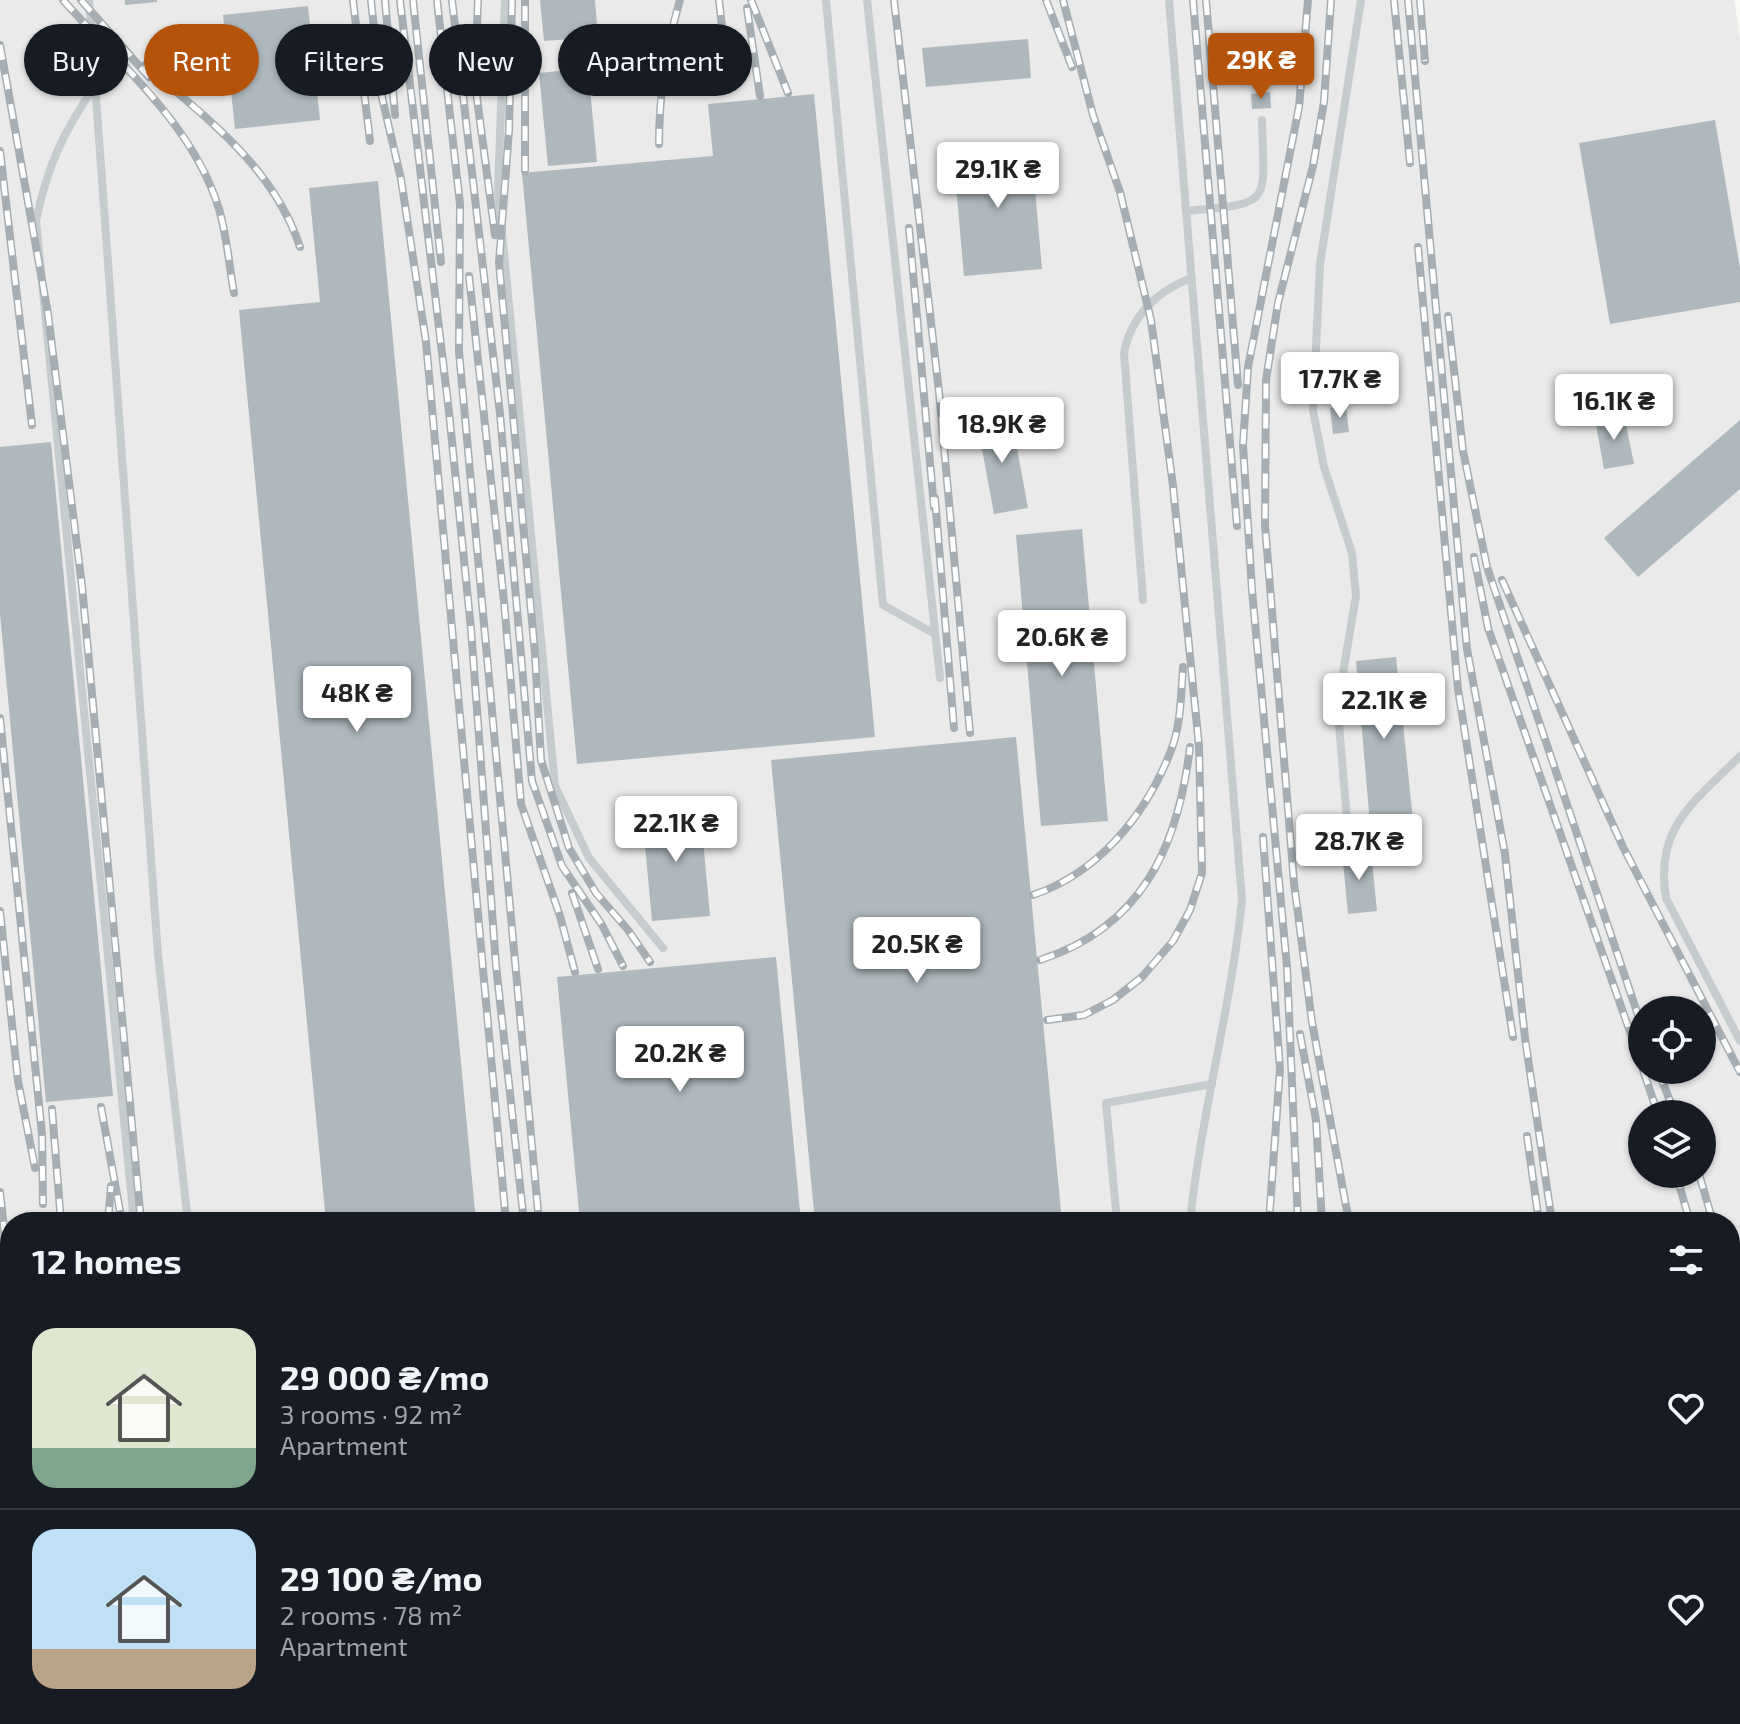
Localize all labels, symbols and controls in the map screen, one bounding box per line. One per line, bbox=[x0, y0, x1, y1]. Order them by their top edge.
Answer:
chip: Buy bbox=[24, 24, 128, 96]
chip: Rent bbox=[144, 24, 259, 96]
chip: Filters bbox=[275, 24, 413, 96]
chip: New bbox=[429, 24, 542, 96]
chip: Apartment bbox=[558, 24, 752, 96]
pin: 29K ₴ bbox=[1205, 33, 1317, 101]
text: 29K ₴ bbox=[1226, 43, 1296, 74]
pin: 29.1K ₴ bbox=[924, 142, 1072, 210]
text: 29.1K ₴ bbox=[955, 152, 1041, 183]
pin: 17.7K ₴ bbox=[1266, 352, 1414, 420]
text: 17.7K ₴ bbox=[1299, 362, 1381, 393]
pin: 16.1K ₴ bbox=[1540, 374, 1688, 442]
text: 16.1K ₴ bbox=[1573, 384, 1655, 415]
pin: 18.9K ₴ bbox=[928, 397, 1076, 465]
text: 18.9K ₴ bbox=[958, 407, 1046, 438]
pin: 20.6K ₴ bbox=[988, 610, 1136, 678]
text: 20.6K ₴ bbox=[1016, 620, 1108, 651]
pin: 48K ₴ bbox=[301, 666, 413, 734]
pin: 22.1K ₴ bbox=[1310, 673, 1458, 741]
text: 48K ₴ bbox=[321, 676, 393, 707]
text: 22.1K ₴ bbox=[1341, 683, 1427, 714]
pin: 22.1K ₴ bbox=[602, 796, 750, 864]
text: 22.1K ₴ bbox=[633, 806, 719, 837]
pin: 28.7K ₴ bbox=[1285, 814, 1433, 882]
text: 28.7K ₴ bbox=[1314, 824, 1404, 855]
pin: 20.5K ₴ bbox=[843, 917, 991, 985]
text: 20.5K ₴ bbox=[871, 927, 963, 958]
map controls bbox=[1628, 996, 1716, 1188]
button: locate bbox=[1628, 996, 1716, 1084]
pin: 20.2K ₴ bbox=[606, 1026, 754, 1094]
text: 20.2K ₴ bbox=[634, 1036, 726, 1067]
button: layers bbox=[1628, 1100, 1716, 1188]
icon: filters bbox=[1664, 1238, 1708, 1282]
text: 12 homes bbox=[32, 1240, 181, 1281]
text: 29 000 ₴/mo bbox=[280, 1356, 489, 1397]
icon: home bbox=[96, 1360, 192, 1456]
icon: heart bbox=[1664, 1386, 1708, 1430]
text: 3 rooms · 92 m² bbox=[280, 1398, 462, 1429]
text: Apartment bbox=[280, 1429, 408, 1460]
text: 29 100 ₴/mo bbox=[280, 1557, 483, 1598]
icon: home bbox=[96, 1561, 192, 1657]
icon: heart bbox=[1664, 1587, 1708, 1631]
text: 2 rooms · 78 m² bbox=[280, 1599, 462, 1630]
text: Apartment bbox=[280, 1630, 408, 1661]

